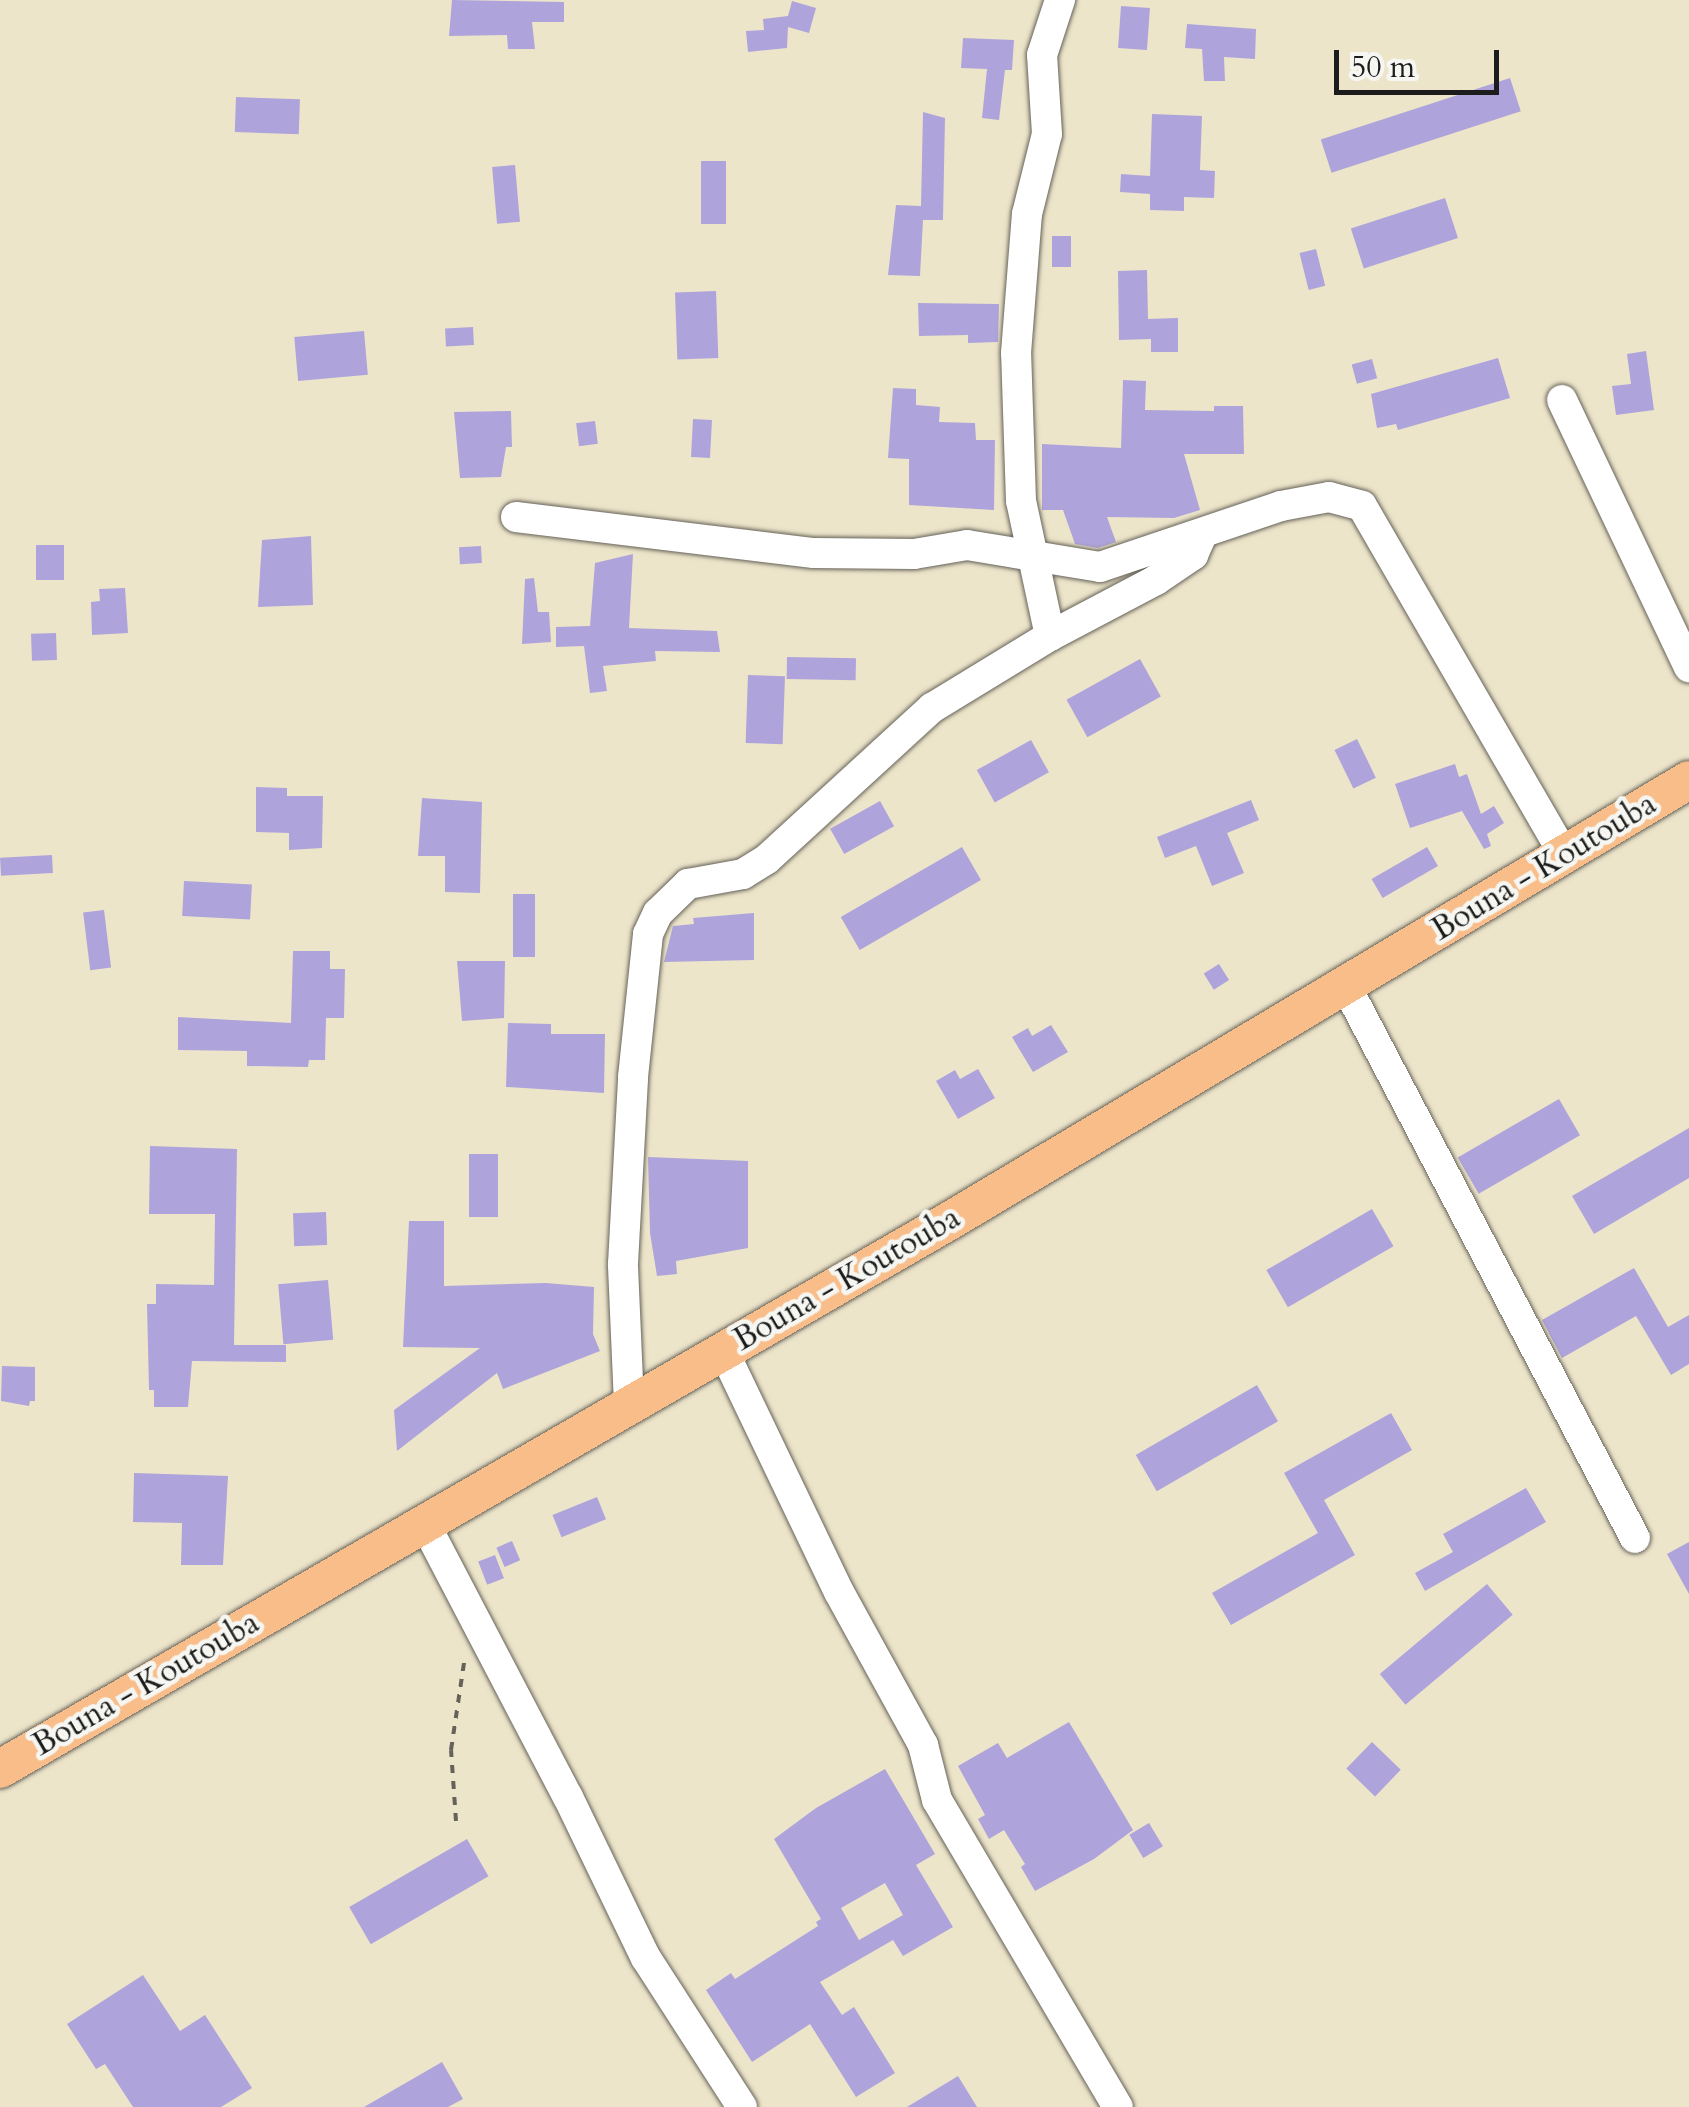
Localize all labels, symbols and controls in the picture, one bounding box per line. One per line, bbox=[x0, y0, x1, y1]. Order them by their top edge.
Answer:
scale bar bbox=[1339, 30, 1504, 92]
text: 50 m bbox=[1351, 47, 1415, 88]
street label: Bouna - Koutouba bbox=[1425, 785, 1663, 949]
street label: Bouna - Koutouba bbox=[727, 1199, 967, 1359]
street label: Bouna - Koutouba bbox=[26, 1604, 266, 1764]

